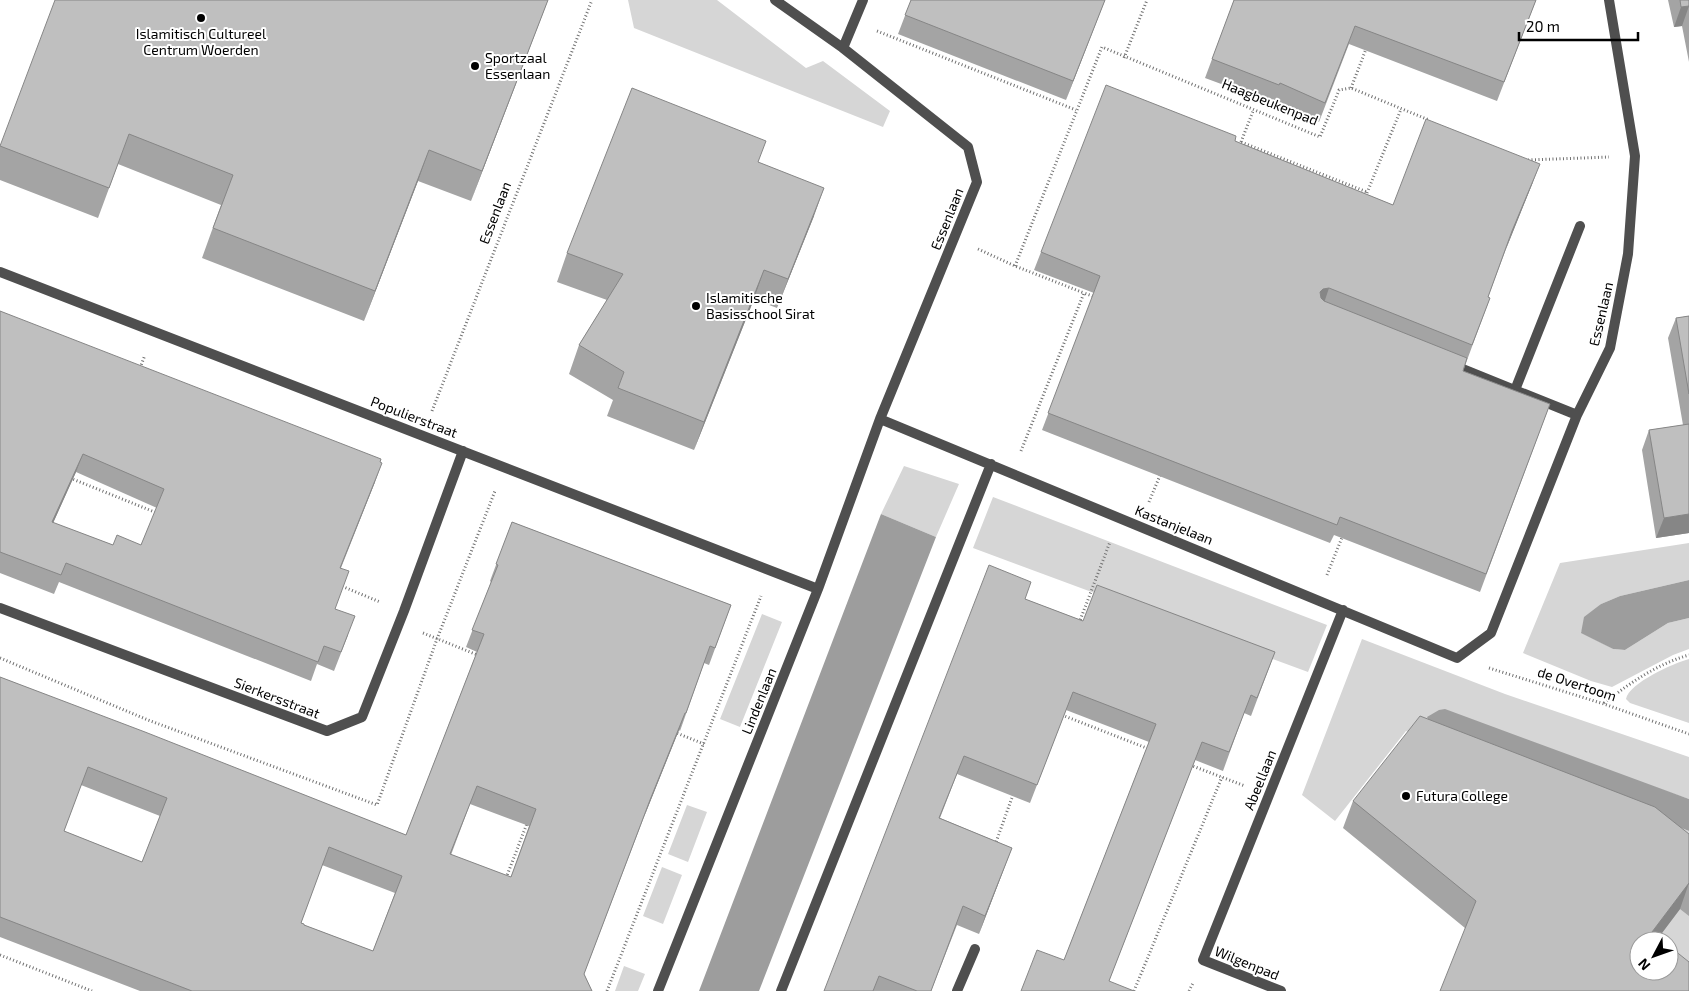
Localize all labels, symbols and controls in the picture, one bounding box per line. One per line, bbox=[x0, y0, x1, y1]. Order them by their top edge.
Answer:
scale bar bbox=[1519, 10, 1638, 42]
marker: Islamitisch Cultureel Centrum Woerden bbox=[195, 12, 207, 24]
text: 20 m bbox=[1526, 17, 1560, 35]
place label: Islamitisch Cultureel Centrum Woerden bbox=[136, 25, 267, 58]
place label: Sportzaal Essenlaan bbox=[485, 49, 550, 82]
marker: Sportzaal Essenlaan bbox=[469, 60, 481, 72]
street label: Haagbeukenpad bbox=[1220, 74, 1321, 129]
street label: Essenlaan bbox=[475, 179, 514, 246]
street label: Essenlaan bbox=[926, 185, 967, 252]
street label: Essenlaan bbox=[1585, 280, 1616, 348]
place label: Islamitische Basisschool Sirat bbox=[706, 289, 815, 322]
marker: Islamitische Basisschool Sirat bbox=[690, 300, 702, 312]
street label: Populierstraat bbox=[368, 392, 460, 441]
street label: Kastanjelaan bbox=[1133, 501, 1216, 548]
street label: de Overtoom bbox=[1536, 663, 1619, 704]
street label: Lindenlaan bbox=[738, 665, 780, 737]
street label: Sierkersstraat bbox=[232, 673, 322, 722]
street label: Abeellaan bbox=[1240, 747, 1279, 812]
place label: Futura College bbox=[1416, 787, 1508, 804]
marker: Futura College bbox=[1400, 790, 1412, 802]
north arrow bbox=[1629, 931, 1679, 981]
street label: Wilgenpad bbox=[1212, 942, 1282, 983]
text: N bbox=[1634, 955, 1654, 974]

